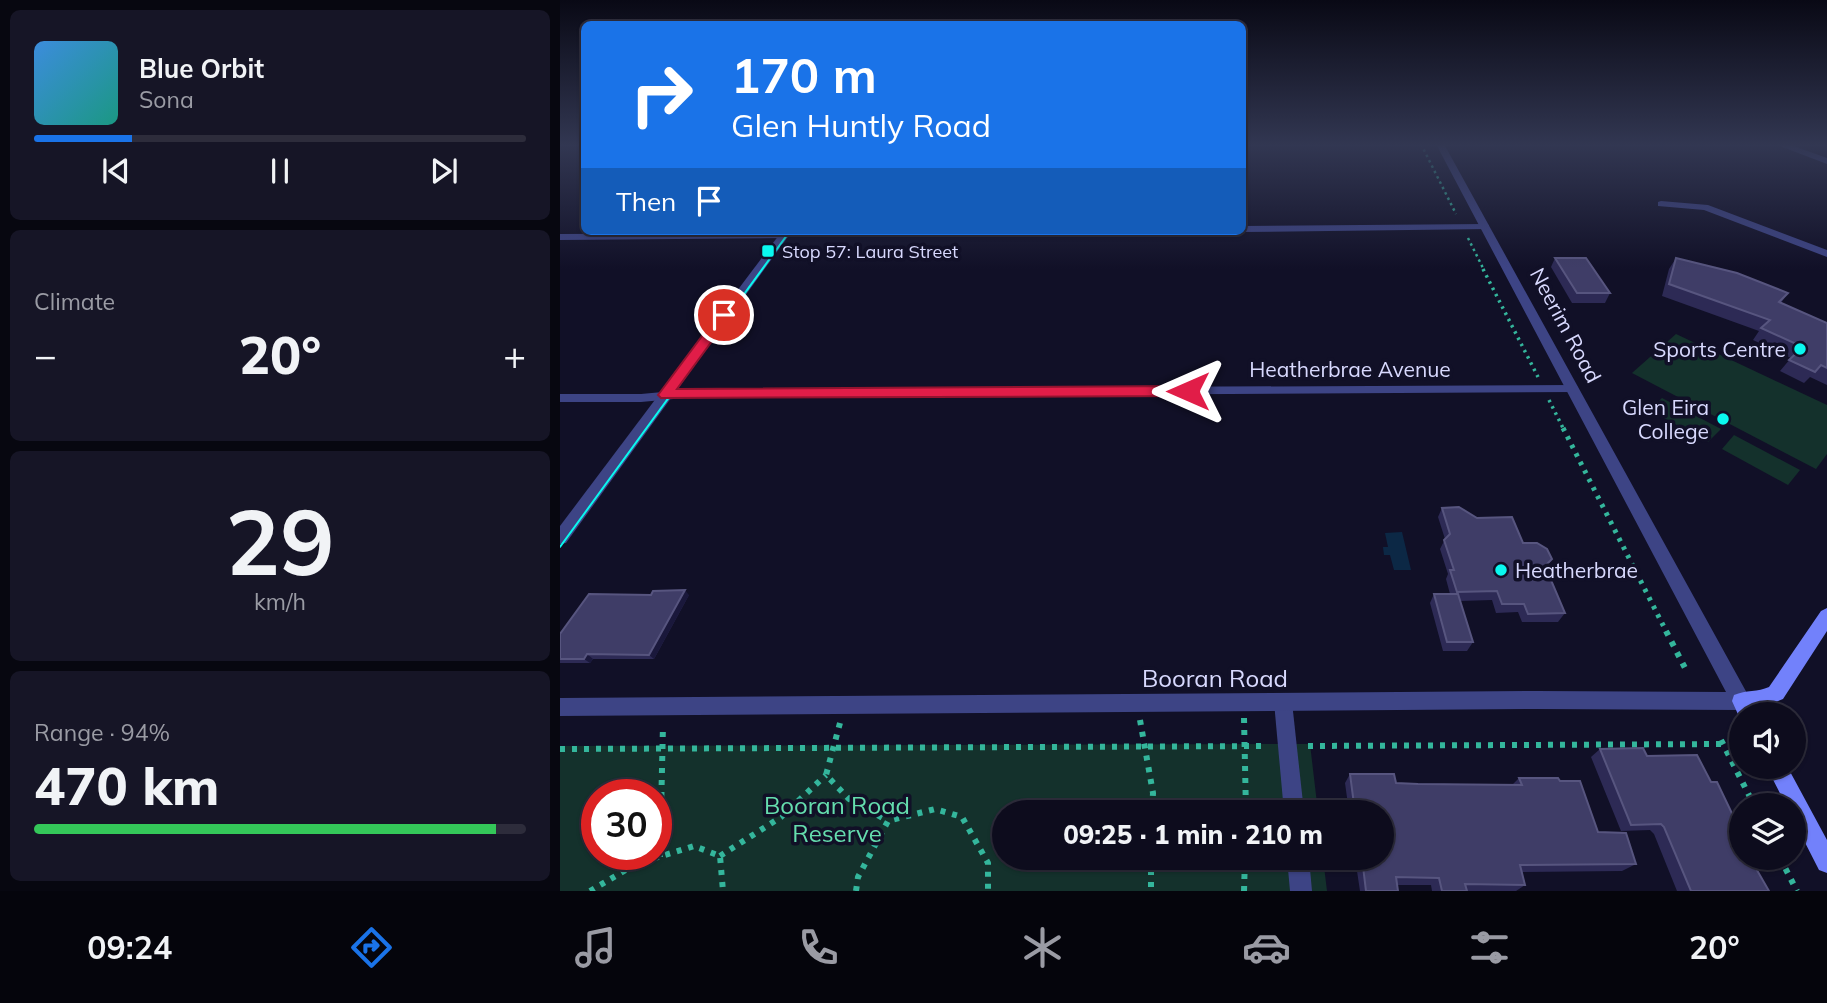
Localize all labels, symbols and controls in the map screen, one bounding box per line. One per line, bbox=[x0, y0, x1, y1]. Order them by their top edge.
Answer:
text: 170 m bbox=[731, 44, 877, 105]
icon: right bbox=[616, 49, 707, 140]
text: Blue Orbit bbox=[139, 52, 264, 85]
text: Sona bbox=[139, 85, 194, 114]
text: Glen Huntly Road bbox=[731, 105, 991, 145]
icon: previous bbox=[97, 152, 135, 190]
icon: pause bbox=[261, 152, 299, 190]
icon: next bbox=[425, 152, 463, 190]
icon: arrive bbox=[690, 182, 728, 220]
text: Then bbox=[616, 185, 676, 218]
place label: Stop 57: Laura Street bbox=[782, 240, 958, 263]
marker: Stop 57: Laura Street bbox=[760, 243, 776, 259]
street label: Neerim Road bbox=[1525, 263, 1607, 387]
pin bbox=[694, 285, 754, 345]
text: Climate bbox=[34, 287, 115, 316]
icon: arrive bbox=[705, 296, 743, 334]
text: 20° bbox=[239, 322, 321, 387]
text: − bbox=[34, 331, 57, 379]
text: + bbox=[503, 331, 526, 379]
place label: Sports Centre bbox=[1653, 336, 1786, 362]
marker: Sports Centre bbox=[1792, 341, 1808, 357]
position arrow bbox=[1151, 354, 1225, 428]
street label: Heatherbrae Avenue bbox=[1249, 356, 1451, 382]
place label: Glen Eira College bbox=[1622, 394, 1709, 444]
marker: Glen Eira College bbox=[1715, 411, 1731, 427]
text: 29 bbox=[225, 484, 335, 598]
place label: Heatherbrae bbox=[1515, 557, 1638, 583]
marker: Heatherbrae bbox=[1493, 562, 1509, 578]
text: km/h bbox=[254, 587, 306, 616]
street label: Booran Road bbox=[1142, 663, 1288, 693]
map controls bbox=[1729, 702, 1806, 870]
button: sound bbox=[1729, 702, 1806, 779]
text: Range · 94% bbox=[34, 718, 170, 747]
text: 470 km bbox=[34, 753, 219, 818]
speed limit sign: 30 bbox=[581, 779, 672, 870]
park label: Booran Road Reserve bbox=[764, 790, 910, 848]
button: layers bbox=[1729, 793, 1806, 870]
text: 09:25 · 1 min · 210 m bbox=[1063, 818, 1323, 851]
icon: directions bbox=[347, 923, 396, 972]
icon: music bbox=[571, 923, 620, 972]
icon: phone bbox=[794, 923, 843, 972]
icon: climate bbox=[1018, 923, 1067, 972]
icon: car bbox=[1242, 923, 1291, 972]
icon: filters bbox=[1465, 923, 1514, 972]
text: 09:24 bbox=[87, 927, 172, 967]
text: 20° bbox=[1689, 927, 1740, 967]

